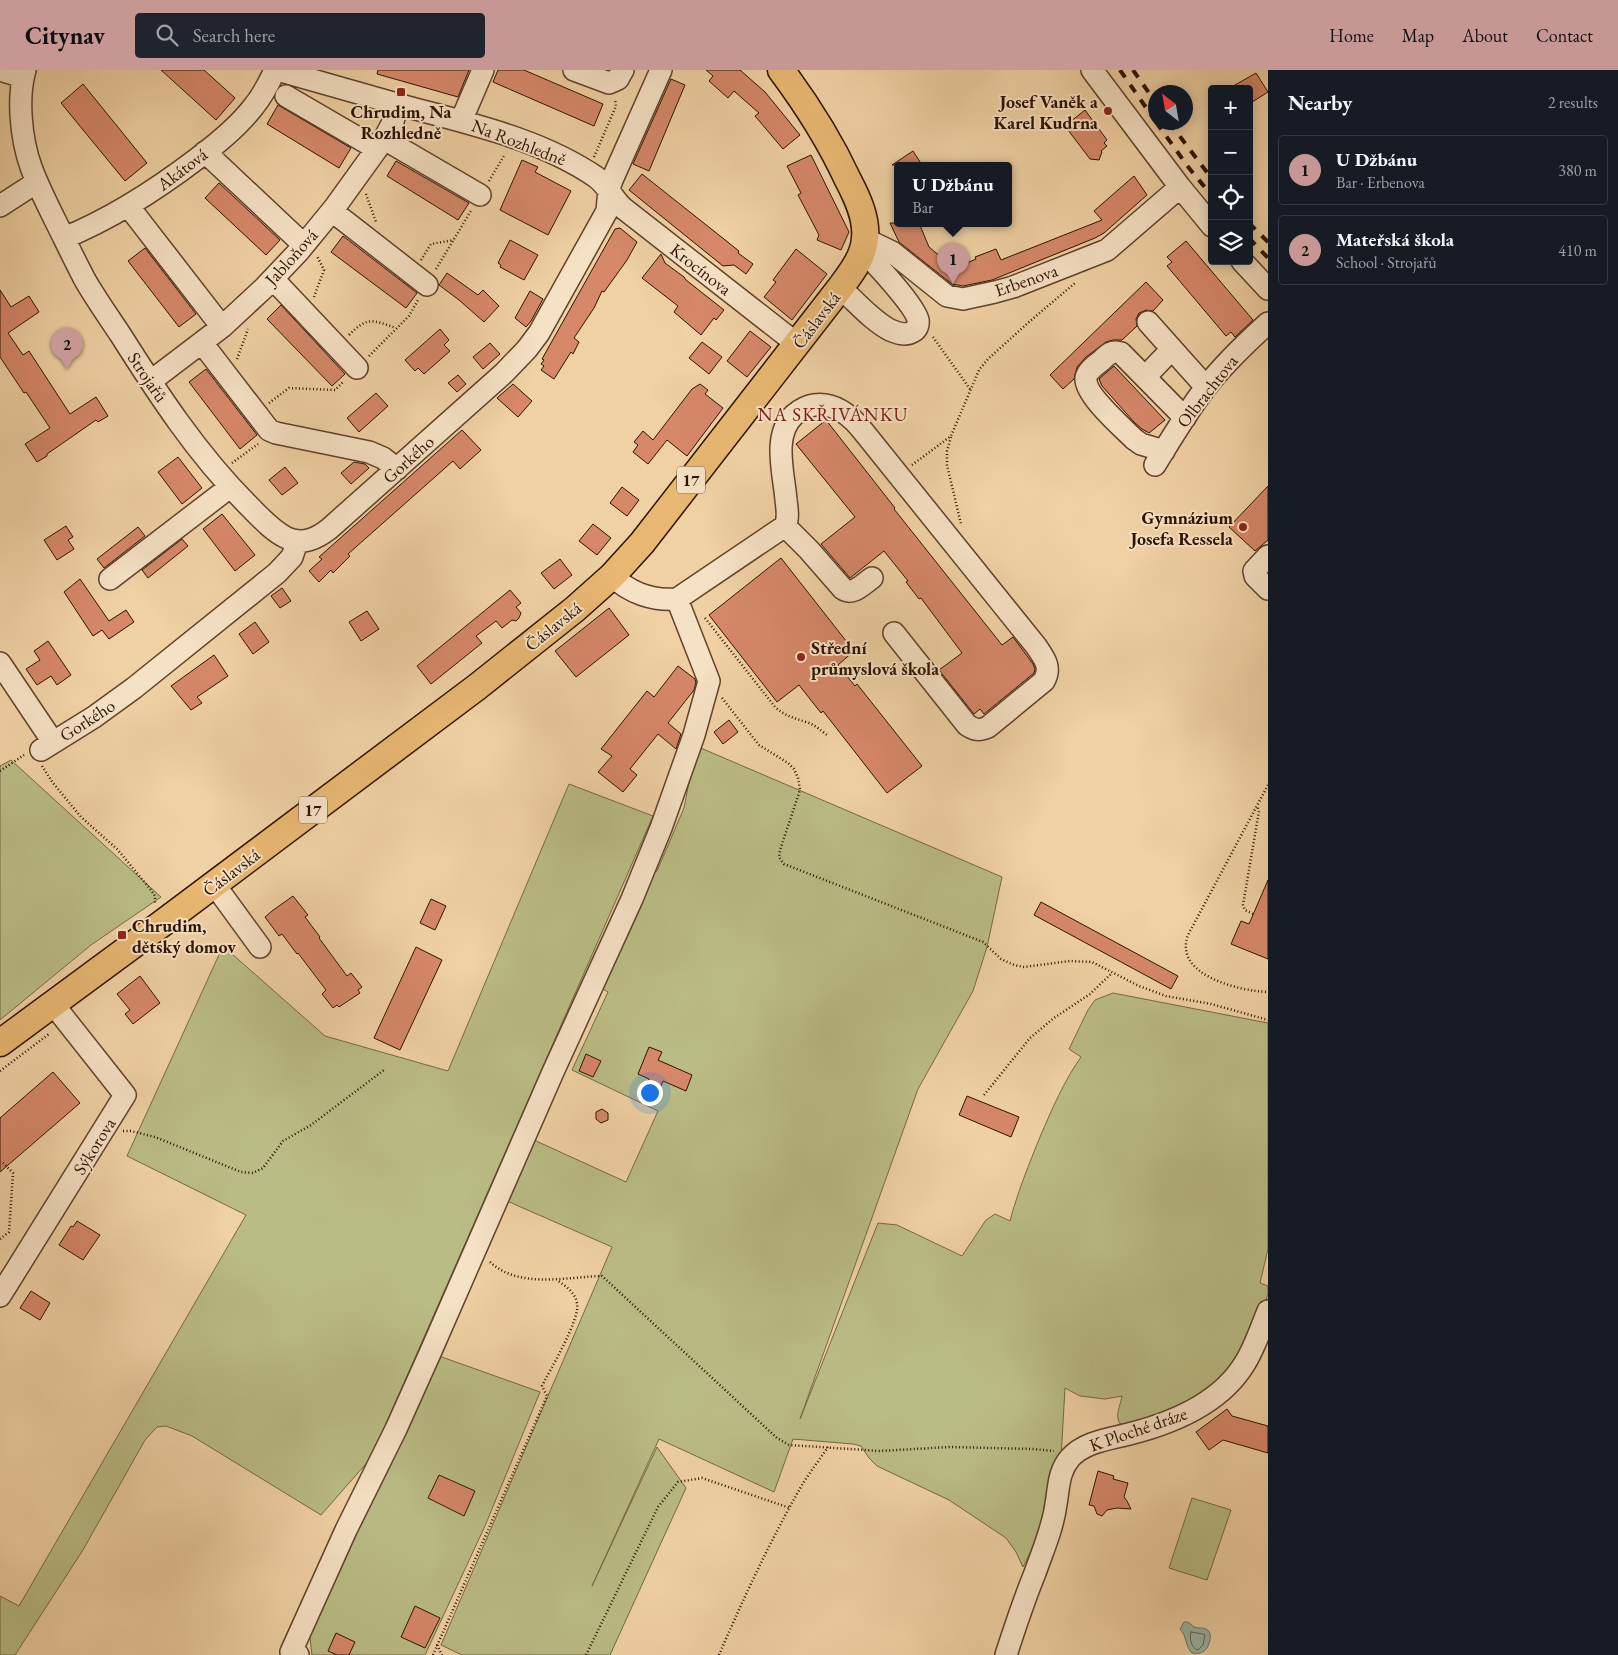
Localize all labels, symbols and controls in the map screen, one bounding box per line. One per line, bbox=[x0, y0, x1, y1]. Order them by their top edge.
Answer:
search box bbox=[135, 13, 485, 58]
text: Citynav bbox=[25, 20, 105, 51]
icon: search bbox=[153, 21, 181, 49]
text: Search here bbox=[193, 23, 275, 48]
text: Home bbox=[1329, 24, 1374, 47]
text: Map bbox=[1402, 24, 1434, 47]
text: About bbox=[1462, 24, 1508, 47]
text: Contact bbox=[1536, 24, 1593, 47]
north arrow bbox=[1148, 85, 1193, 130]
map controls bbox=[1208, 85, 1253, 265]
button: + bbox=[1208, 85, 1253, 130]
marker: Chrudim, Na Rozhledně bbox=[395, 86, 407, 98]
text: Nearby bbox=[1288, 89, 1352, 116]
place label: Josef Vaněk a Karel Kudrna bbox=[994, 90, 1098, 134]
text: 2 results bbox=[1548, 92, 1598, 113]
place label: Chrudim, Na Rozhledně bbox=[351, 100, 452, 144]
marker: Josef Vaněk a Karel Kudrna bbox=[1102, 105, 1114, 117]
street label: Na Rozhledně bbox=[468, 113, 570, 171]
button: − bbox=[1208, 130, 1253, 175]
street label: Akátová bbox=[151, 142, 212, 196]
text: U Džbánu bbox=[1336, 147, 1417, 172]
text: 1 bbox=[1301, 160, 1309, 181]
text: 380 m bbox=[1558, 160, 1597, 181]
popup bbox=[894, 162, 1012, 227]
text: U Džbánu bbox=[912, 172, 994, 197]
text: Bar · Erbenova bbox=[1336, 172, 1425, 193]
button: locate bbox=[1208, 175, 1253, 220]
text: Bar bbox=[912, 197, 933, 218]
button: layers bbox=[1208, 220, 1253, 265]
street label: Jabloňová bbox=[258, 223, 323, 292]
text: Mateřská škola bbox=[1336, 227, 1454, 252]
street label: Krocínova bbox=[666, 238, 737, 301]
text: 2 bbox=[1301, 240, 1309, 261]
text: 410 m bbox=[1558, 240, 1597, 261]
pin: 1 bbox=[937, 243, 969, 284]
text: School · Strojařů bbox=[1336, 252, 1437, 273]
street label: Erbenova bbox=[991, 258, 1061, 302]
street label: Čáslavská bbox=[787, 286, 846, 353]
pin: 2 bbox=[51, 328, 83, 369]
street label: Strojařů bbox=[123, 347, 173, 407]
street label: Olbrachtova bbox=[1171, 349, 1243, 432]
district label: NA SKŘIVÁNKU bbox=[757, 402, 909, 427]
street label: Gorkého bbox=[377, 430, 439, 488]
road number: 17 bbox=[677, 466, 705, 494]
place label: Gymnázium Josefa Ressela bbox=[1129, 506, 1233, 550]
marker: Gymnázium Josefa Ressela bbox=[1237, 521, 1249, 533]
street label: Čáslavská bbox=[520, 596, 587, 656]
place label: Střední průmyslová škola bbox=[811, 636, 939, 680]
marker: Střední průmyslová škola bbox=[795, 651, 807, 663]
street label: Gorkého bbox=[55, 694, 119, 746]
road number: 17 bbox=[299, 796, 327, 824]
street label: Čáslavská bbox=[198, 842, 265, 901]
place label: Chrudim, dětský domov bbox=[132, 914, 236, 958]
marker: Chrudim, dětský domov bbox=[116, 929, 128, 941]
your location bbox=[637, 1080, 663, 1106]
street label: Sýkorova bbox=[68, 1112, 121, 1179]
street label: K Ploché dráze bbox=[1086, 1402, 1190, 1456]

